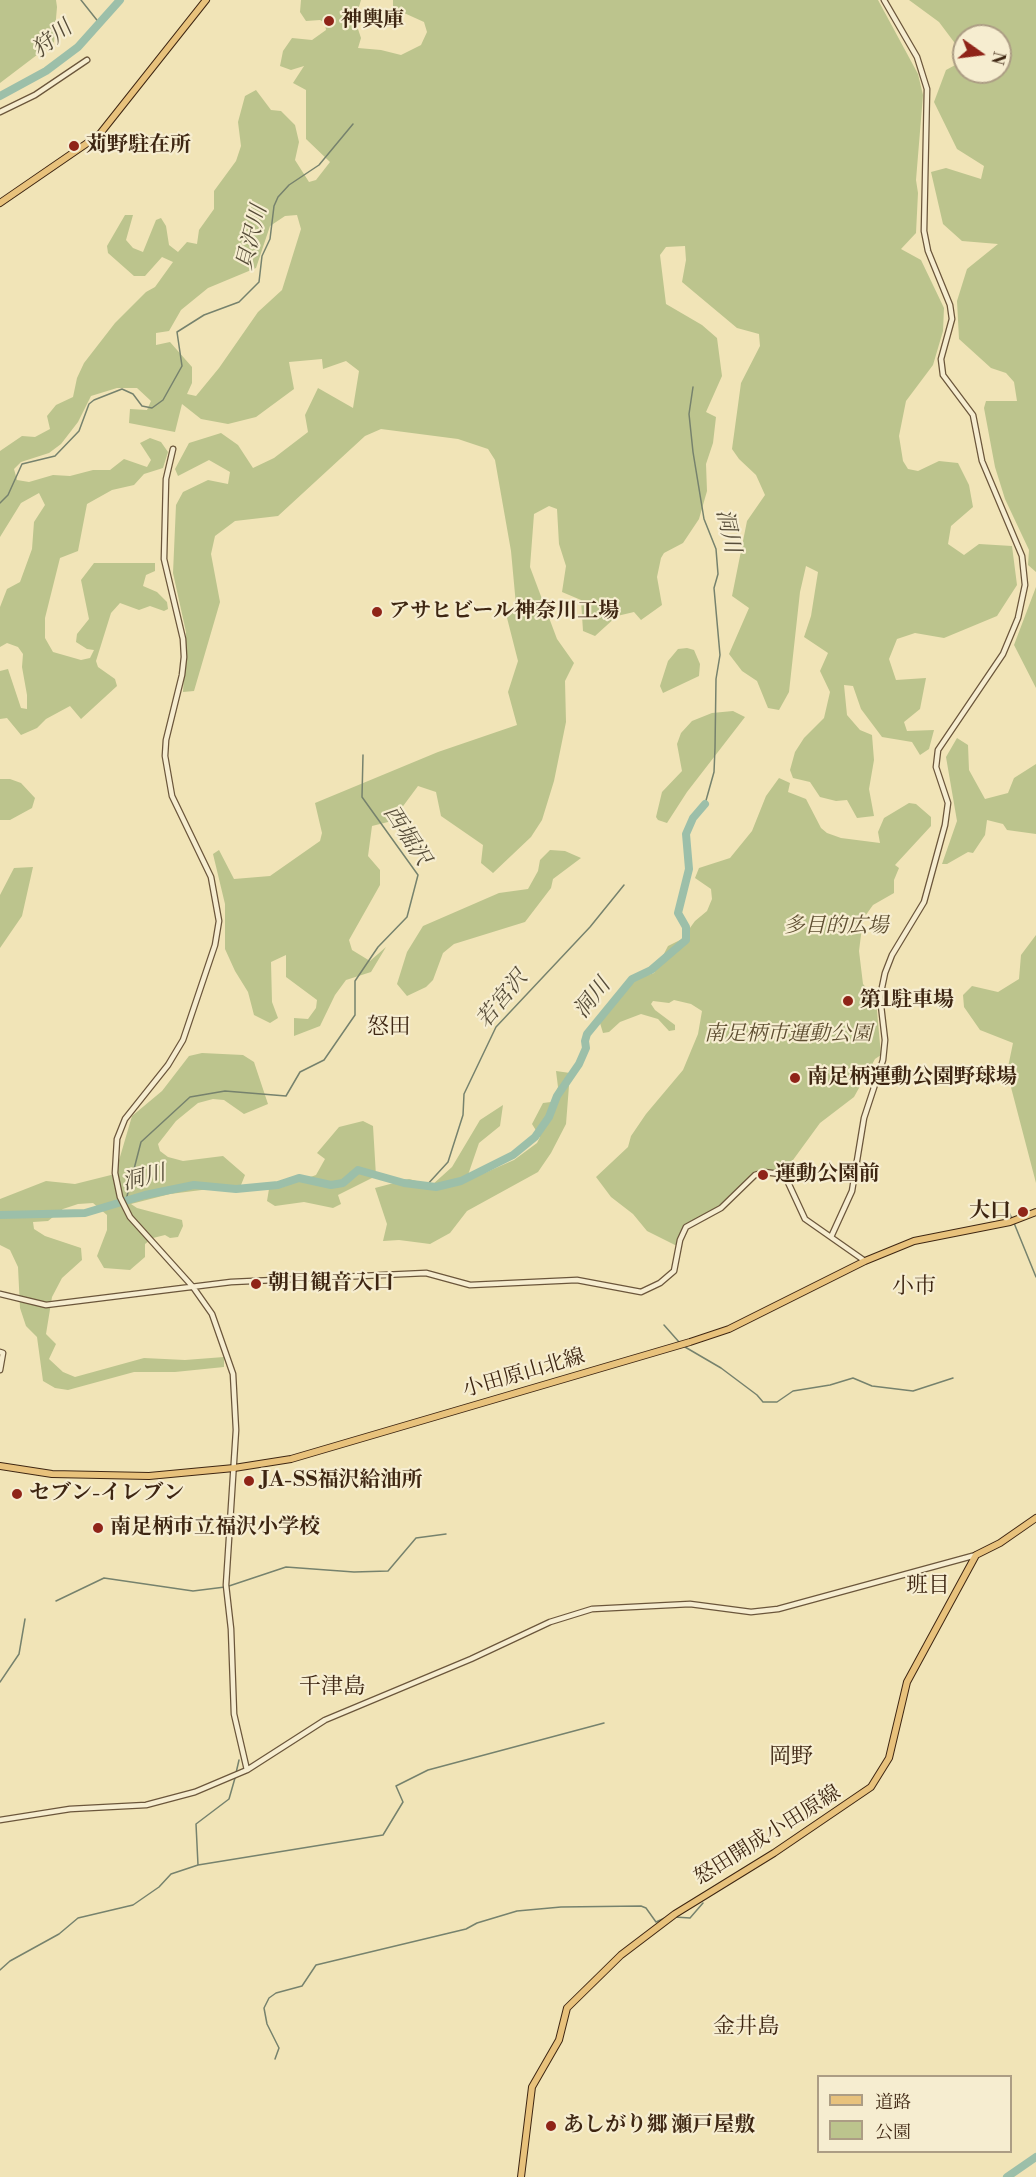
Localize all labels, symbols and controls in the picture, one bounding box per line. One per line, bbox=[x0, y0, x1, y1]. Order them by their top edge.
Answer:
place label: 神輿庫 bbox=[341, 8, 404, 34]
marker: 神輿庫 bbox=[322, 14, 336, 28]
water label: 狩川 bbox=[28, 16, 78, 64]
north arrow bbox=[952, 24, 1012, 84]
text: N bbox=[986, 49, 1009, 66]
place label: 苅野駐在所 bbox=[86, 133, 191, 159]
marker: 苅野駐在所 bbox=[67, 139, 81, 153]
water label: 貝沢川 bbox=[232, 203, 274, 273]
water label: 洞川 bbox=[709, 507, 745, 555]
place label: アサヒビール神奈川工場 bbox=[389, 599, 619, 625]
marker: アサヒビール神奈川工場 bbox=[370, 605, 384, 619]
water label: 西堀沢 bbox=[377, 801, 435, 871]
park label: 多目的広場 bbox=[784, 914, 888, 940]
water label: 若宮沢 bbox=[472, 966, 534, 1034]
water label: 洞川 bbox=[569, 974, 617, 1024]
place label: 第1駐車場 bbox=[860, 988, 954, 1014]
marker: 第1駐車場 bbox=[841, 994, 855, 1008]
district label: 怒田 bbox=[367, 1015, 411, 1041]
park label: 南足柄市運動公園 bbox=[704, 1022, 872, 1048]
place label: 南足柄運動公園野球場 bbox=[807, 1065, 1017, 1091]
marker: 南足柄運動公園野球場 bbox=[788, 1071, 802, 1085]
water label: 洞川 bbox=[119, 1161, 169, 1197]
place label: 運動公園前 bbox=[775, 1162, 880, 1188]
marker: 運動公園前 bbox=[756, 1168, 770, 1182]
place label: 大口 bbox=[969, 1199, 1011, 1225]
marker: 大口 bbox=[1016, 1205, 1030, 1219]
place label: 朝日観音入口 bbox=[268, 1271, 394, 1297]
district label: 小市 bbox=[892, 1275, 936, 1301]
marker: 朝日観音入口 bbox=[249, 1277, 263, 1291]
street label: 小田原山北線 bbox=[460, 1345, 588, 1403]
place label: JA-SS福沢給油所 bbox=[261, 1468, 422, 1494]
marker: JA-SS福沢給油所 bbox=[242, 1474, 256, 1488]
place label: セブン-イレブン bbox=[29, 1481, 184, 1507]
marker: セブン-イレブン bbox=[10, 1487, 24, 1501]
place label: 南足柄市立福沢小学校 bbox=[110, 1515, 320, 1541]
marker: 南足柄市立福沢小学校 bbox=[91, 1521, 105, 1535]
district label: 班目 bbox=[906, 1574, 950, 1600]
district label: 千津島 bbox=[299, 1675, 365, 1701]
district label: 岡野 bbox=[769, 1745, 813, 1771]
street label: 怒田開成小田原線 bbox=[690, 1781, 846, 1891]
district label: 金井島 bbox=[713, 2015, 779, 2041]
legend bbox=[817, 2075, 1012, 2153]
text: 道路 bbox=[875, 2091, 911, 2114]
place label: あしがり郷 瀬戸屋敷 bbox=[563, 2113, 755, 2139]
marker: あしがり郷 瀬戸屋敷 bbox=[544, 2119, 558, 2133]
text: 公園 bbox=[875, 2121, 911, 2144]

